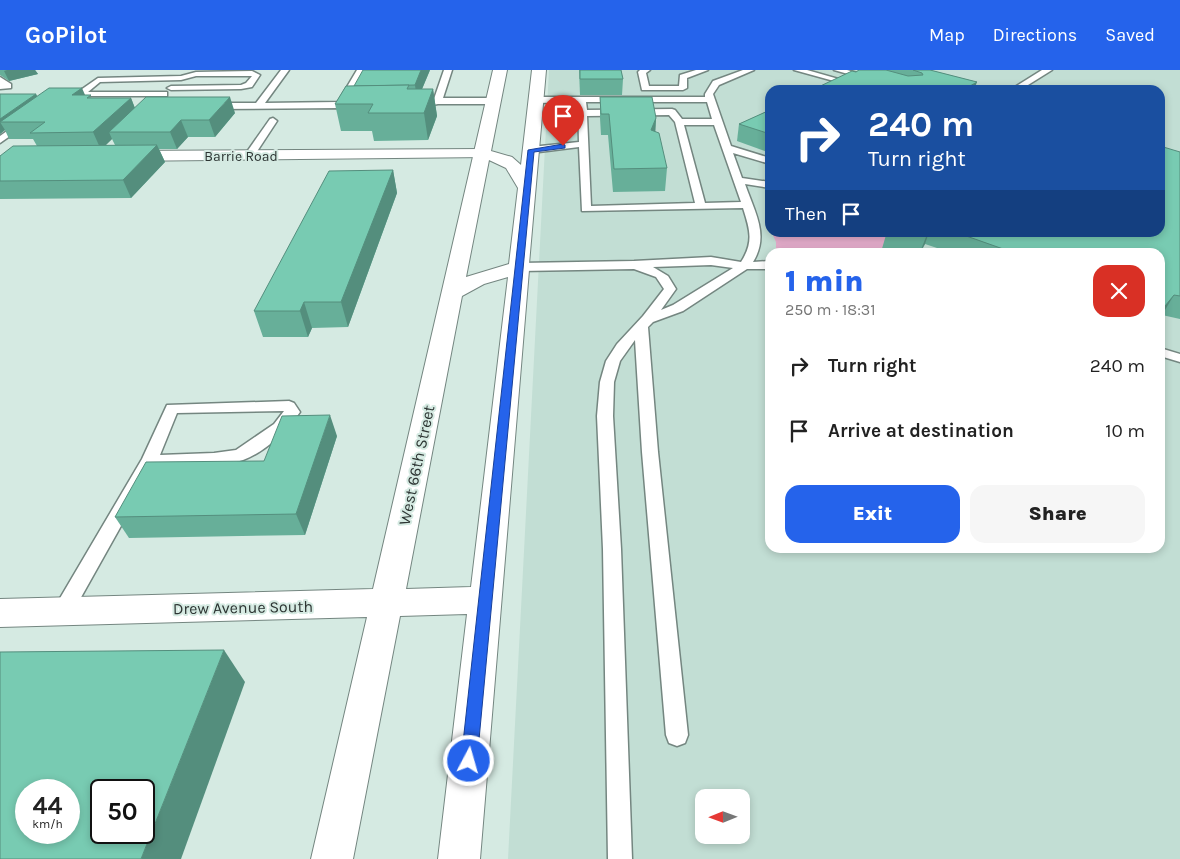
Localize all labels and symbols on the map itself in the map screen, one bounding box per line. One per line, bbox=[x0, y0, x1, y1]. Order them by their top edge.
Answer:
pin bbox=[542, 95, 584, 146]
street label: Barrie Road bbox=[204, 148, 278, 165]
street label: West 66th Street bbox=[395, 403, 438, 527]
street label: Drew Avenue South bbox=[173, 597, 313, 618]
position arrow bbox=[442, 734, 494, 786]
speed limit sign: 50 bbox=[90, 779, 155, 844]
north arrow bbox=[695, 789, 750, 844]

